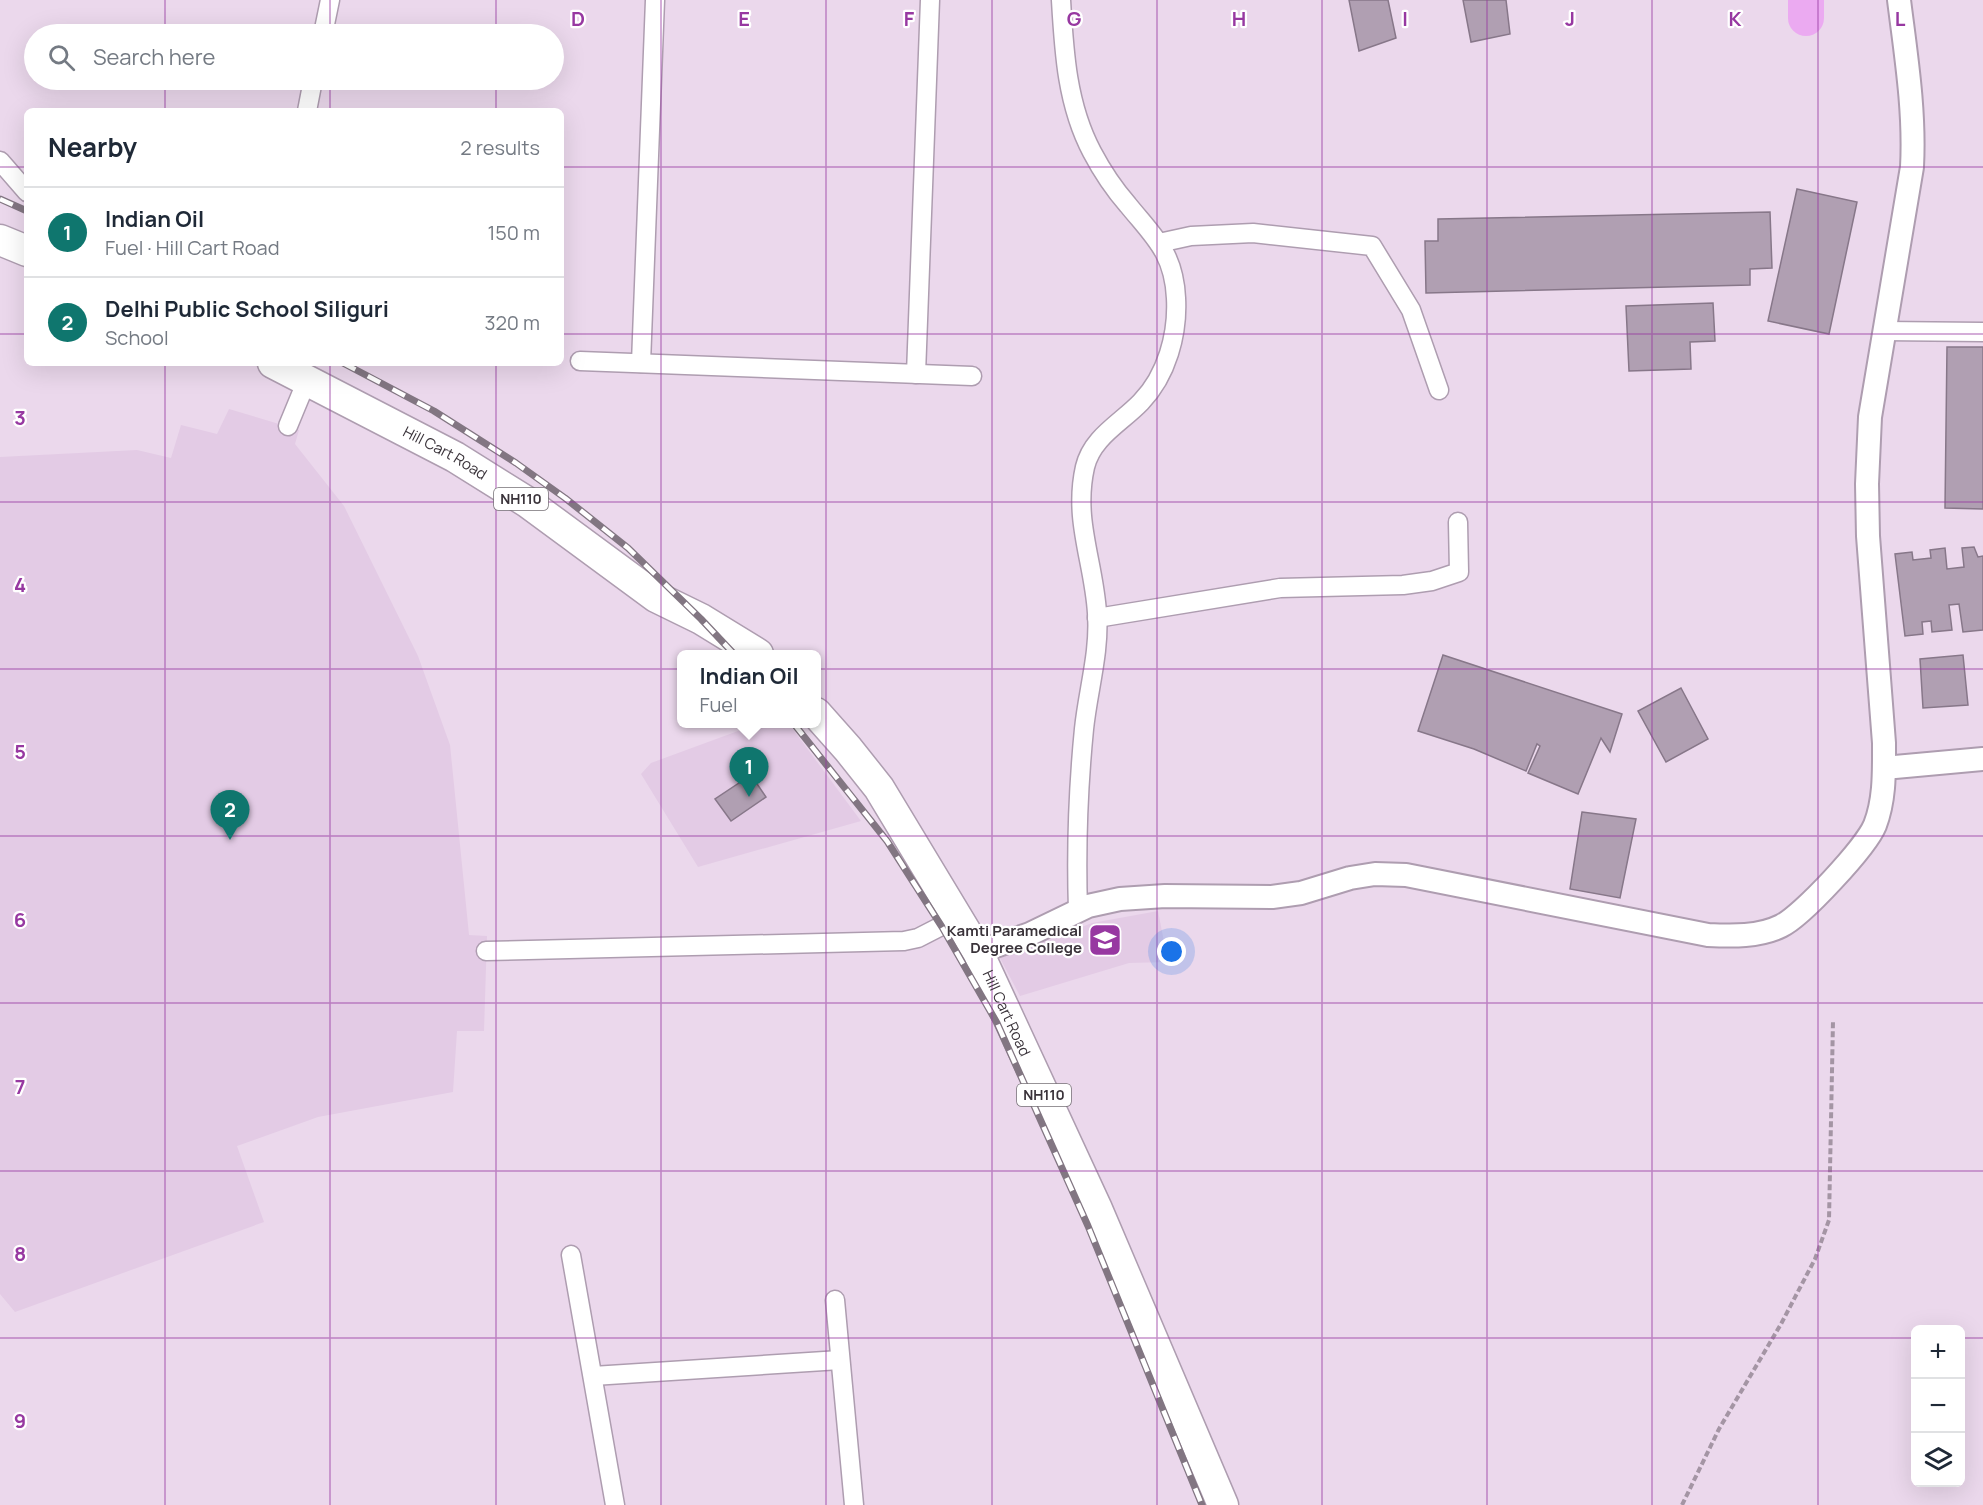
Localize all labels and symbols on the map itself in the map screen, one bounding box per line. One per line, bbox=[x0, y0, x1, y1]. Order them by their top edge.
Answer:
text: D bbox=[571, 5, 585, 32]
text: E bbox=[738, 5, 750, 32]
text: F bbox=[904, 5, 915, 32]
text: G bbox=[1067, 5, 1082, 32]
text: H bbox=[1232, 5, 1246, 32]
text: I bbox=[1402, 5, 1408, 32]
text: J bbox=[1565, 5, 1575, 32]
text: K bbox=[1729, 5, 1742, 32]
text: L bbox=[1895, 5, 1906, 32]
text: 3 bbox=[14, 404, 26, 431]
street label: Hill Cart Road bbox=[399, 421, 491, 484]
road number: NH110 bbox=[494, 488, 548, 510]
text: 4 bbox=[14, 571, 26, 598]
text: 5 bbox=[14, 738, 26, 765]
pin: 1 bbox=[730, 748, 768, 797]
pin: 2 bbox=[210, 790, 250, 840]
text: 6 bbox=[14, 906, 26, 933]
place label: Kamti Paramedical Degree College bbox=[947, 920, 1082, 958]
school or university icon: Kamti Paramedical Degree College bbox=[1087, 922, 1123, 958]
your location bbox=[1157, 937, 1186, 966]
street label: Hill Cart Road bbox=[978, 966, 1036, 1060]
text: 7 bbox=[15, 1073, 25, 1100]
road number: NH110 bbox=[1017, 1084, 1071, 1106]
text: 8 bbox=[14, 1240, 26, 1267]
text: 9 bbox=[14, 1407, 26, 1434]

